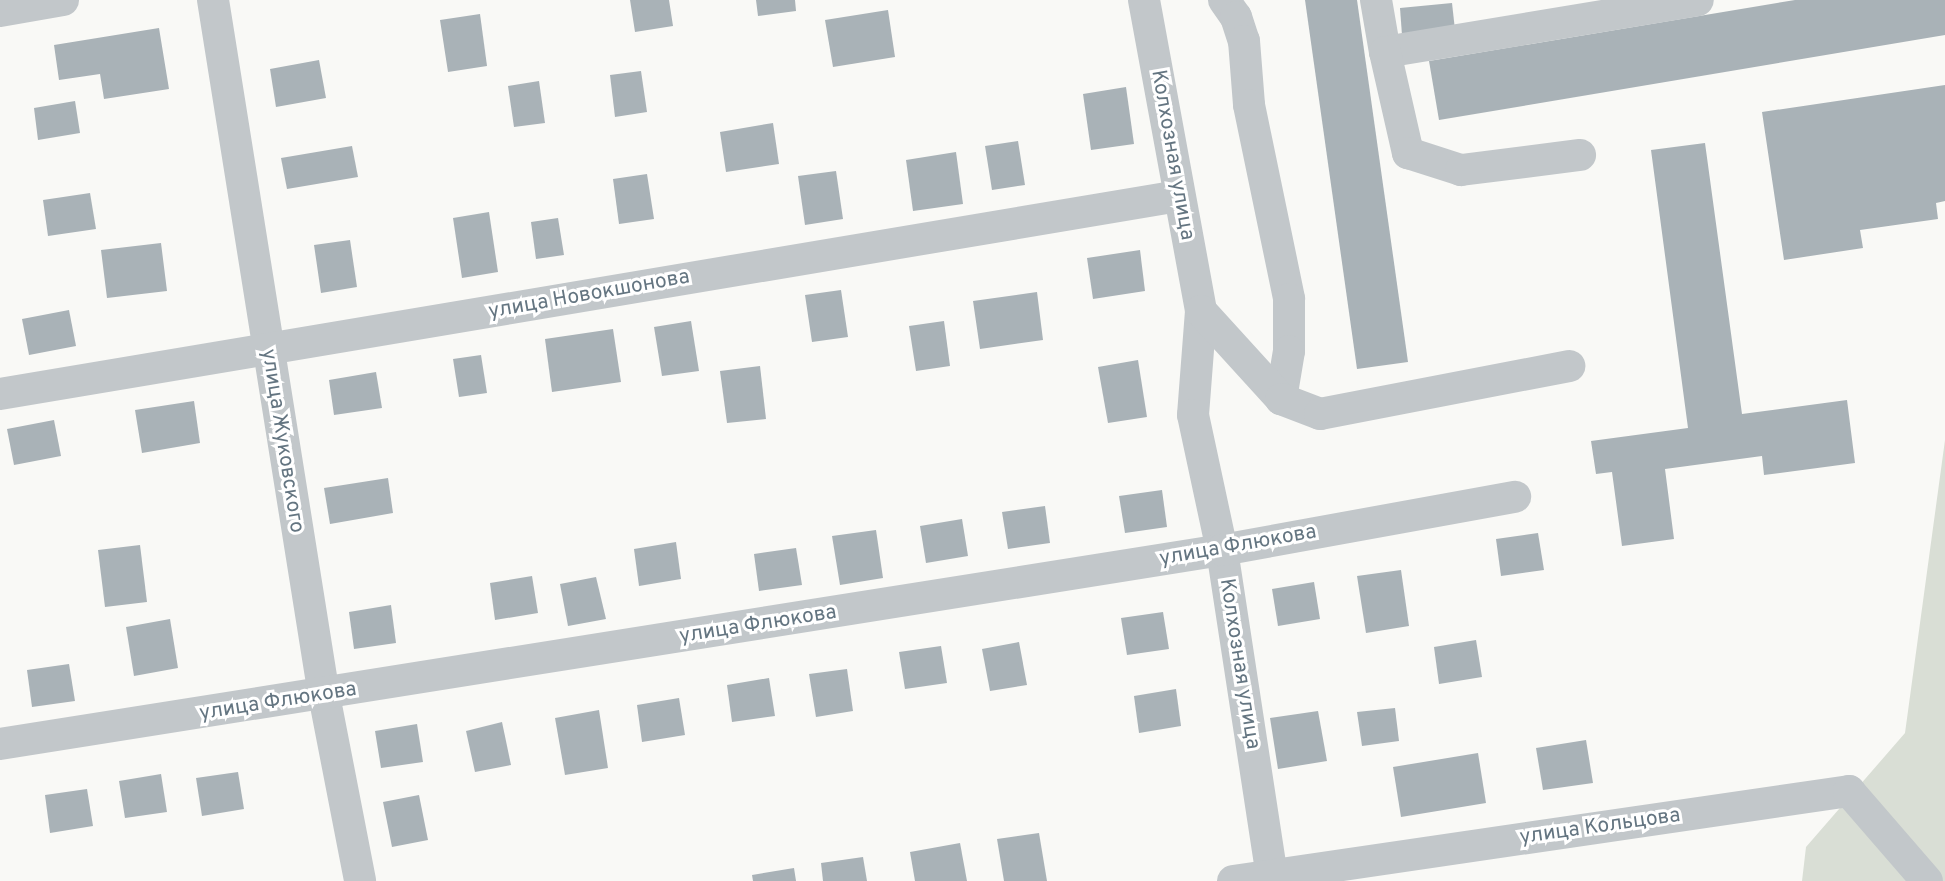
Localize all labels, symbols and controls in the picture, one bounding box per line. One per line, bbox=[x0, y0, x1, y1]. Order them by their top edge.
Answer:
street label: Колхозная улица bbox=[1145, 68, 1199, 242]
street label: улица Новокшонова bbox=[486, 265, 692, 325]
street label: улица Жуковского bbox=[255, 347, 309, 535]
street label: улица Флюкова bbox=[1158, 520, 1318, 572]
street label: Колхозная улица bbox=[1213, 577, 1265, 751]
street label: улица Флюкова bbox=[678, 600, 838, 650]
street label: улица Флюкова bbox=[198, 677, 358, 727]
street label: улица Кольцова bbox=[1518, 803, 1682, 851]

